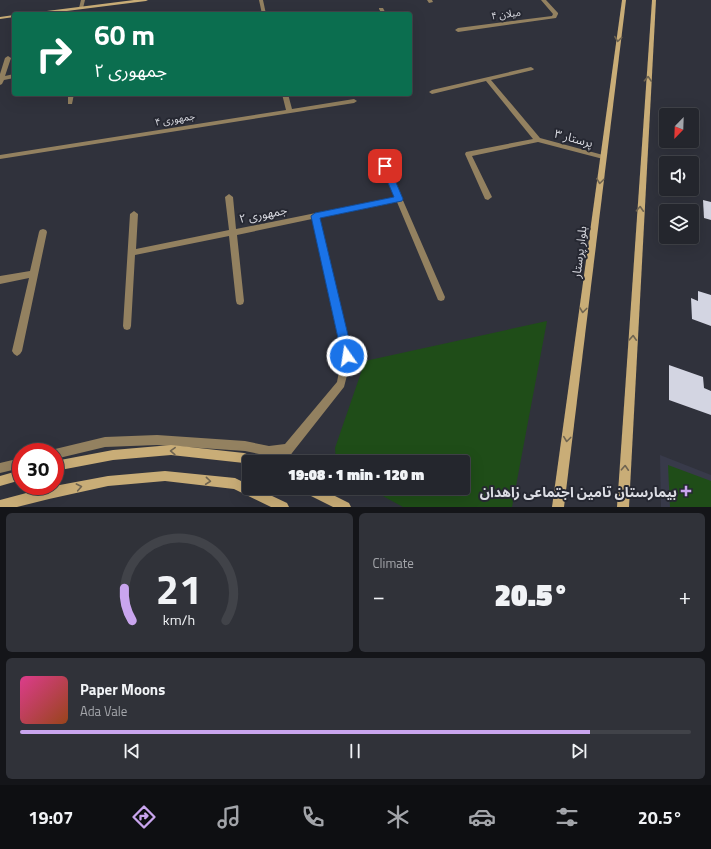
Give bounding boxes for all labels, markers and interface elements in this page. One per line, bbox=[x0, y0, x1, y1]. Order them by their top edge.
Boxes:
street label: میلان ۴ bbox=[490, 5, 522, 23]
text: 60 m bbox=[94, 13, 155, 56]
icon: right bbox=[28, 28, 80, 80]
one-way arrow bbox=[614, 36, 623, 42]
text: جمهوری ۲ bbox=[94, 57, 167, 84]
one-way arrow bbox=[644, 76, 652, 82]
street label: جمهوری ۴ bbox=[154, 108, 196, 130]
north arrow bbox=[659, 108, 699, 148]
map controls bbox=[659, 108, 699, 244]
street label: پرستار ۳ bbox=[553, 124, 595, 152]
pin bbox=[368, 149, 402, 183]
icon: arrive bbox=[374, 155, 396, 177]
button: sound bbox=[659, 156, 699, 196]
one-way arrow bbox=[596, 178, 605, 184]
street label: جمهوری ۲ bbox=[237, 200, 289, 228]
button: layers bbox=[659, 204, 699, 244]
one-way arrow bbox=[636, 205, 645, 212]
street label: بلوار پرستار bbox=[566, 225, 592, 280]
one-way arrow bbox=[579, 307, 588, 313]
position arrow bbox=[326, 335, 368, 377]
one-way arrow bbox=[629, 335, 637, 341]
one-way arrow bbox=[563, 436, 572, 442]
speed limit sign: 30 bbox=[12, 443, 64, 495]
one-way arrow bbox=[170, 447, 176, 455]
text: 19:08 · 1 min · 120 m bbox=[288, 463, 424, 486]
one-way arrow bbox=[621, 465, 630, 471]
one-way arrow bbox=[205, 476, 211, 485]
place label: بیمارستان تامین اجتماعی زاهدان bbox=[480, 481, 677, 502]
one-way arrow bbox=[75, 483, 82, 492]
marker: بیمارستان تامین اجتماعی زاهدان bbox=[680, 485, 692, 497]
text: Climate bbox=[373, 553, 414, 573]
text: 21 bbox=[156, 556, 203, 619]
text: 20.5° bbox=[495, 572, 569, 618]
text: − bbox=[373, 579, 385, 613]
text: + bbox=[679, 579, 691, 613]
text: km/h bbox=[163, 608, 195, 630]
text: Paper Moons bbox=[80, 678, 165, 701]
text: Ada Vale bbox=[80, 701, 127, 721]
icon: previous bbox=[121, 740, 143, 762]
icon: pause bbox=[344, 740, 366, 762]
icon: next bbox=[568, 740, 590, 762]
icon: directions bbox=[130, 803, 158, 831]
icon: music bbox=[215, 803, 243, 831]
icon: phone bbox=[299, 803, 327, 831]
icon: climate bbox=[384, 803, 412, 831]
icon: car bbox=[468, 803, 496, 831]
icon: filters bbox=[553, 803, 581, 831]
text: 19:07 bbox=[28, 804, 73, 831]
text: 20.5° bbox=[638, 804, 683, 831]

